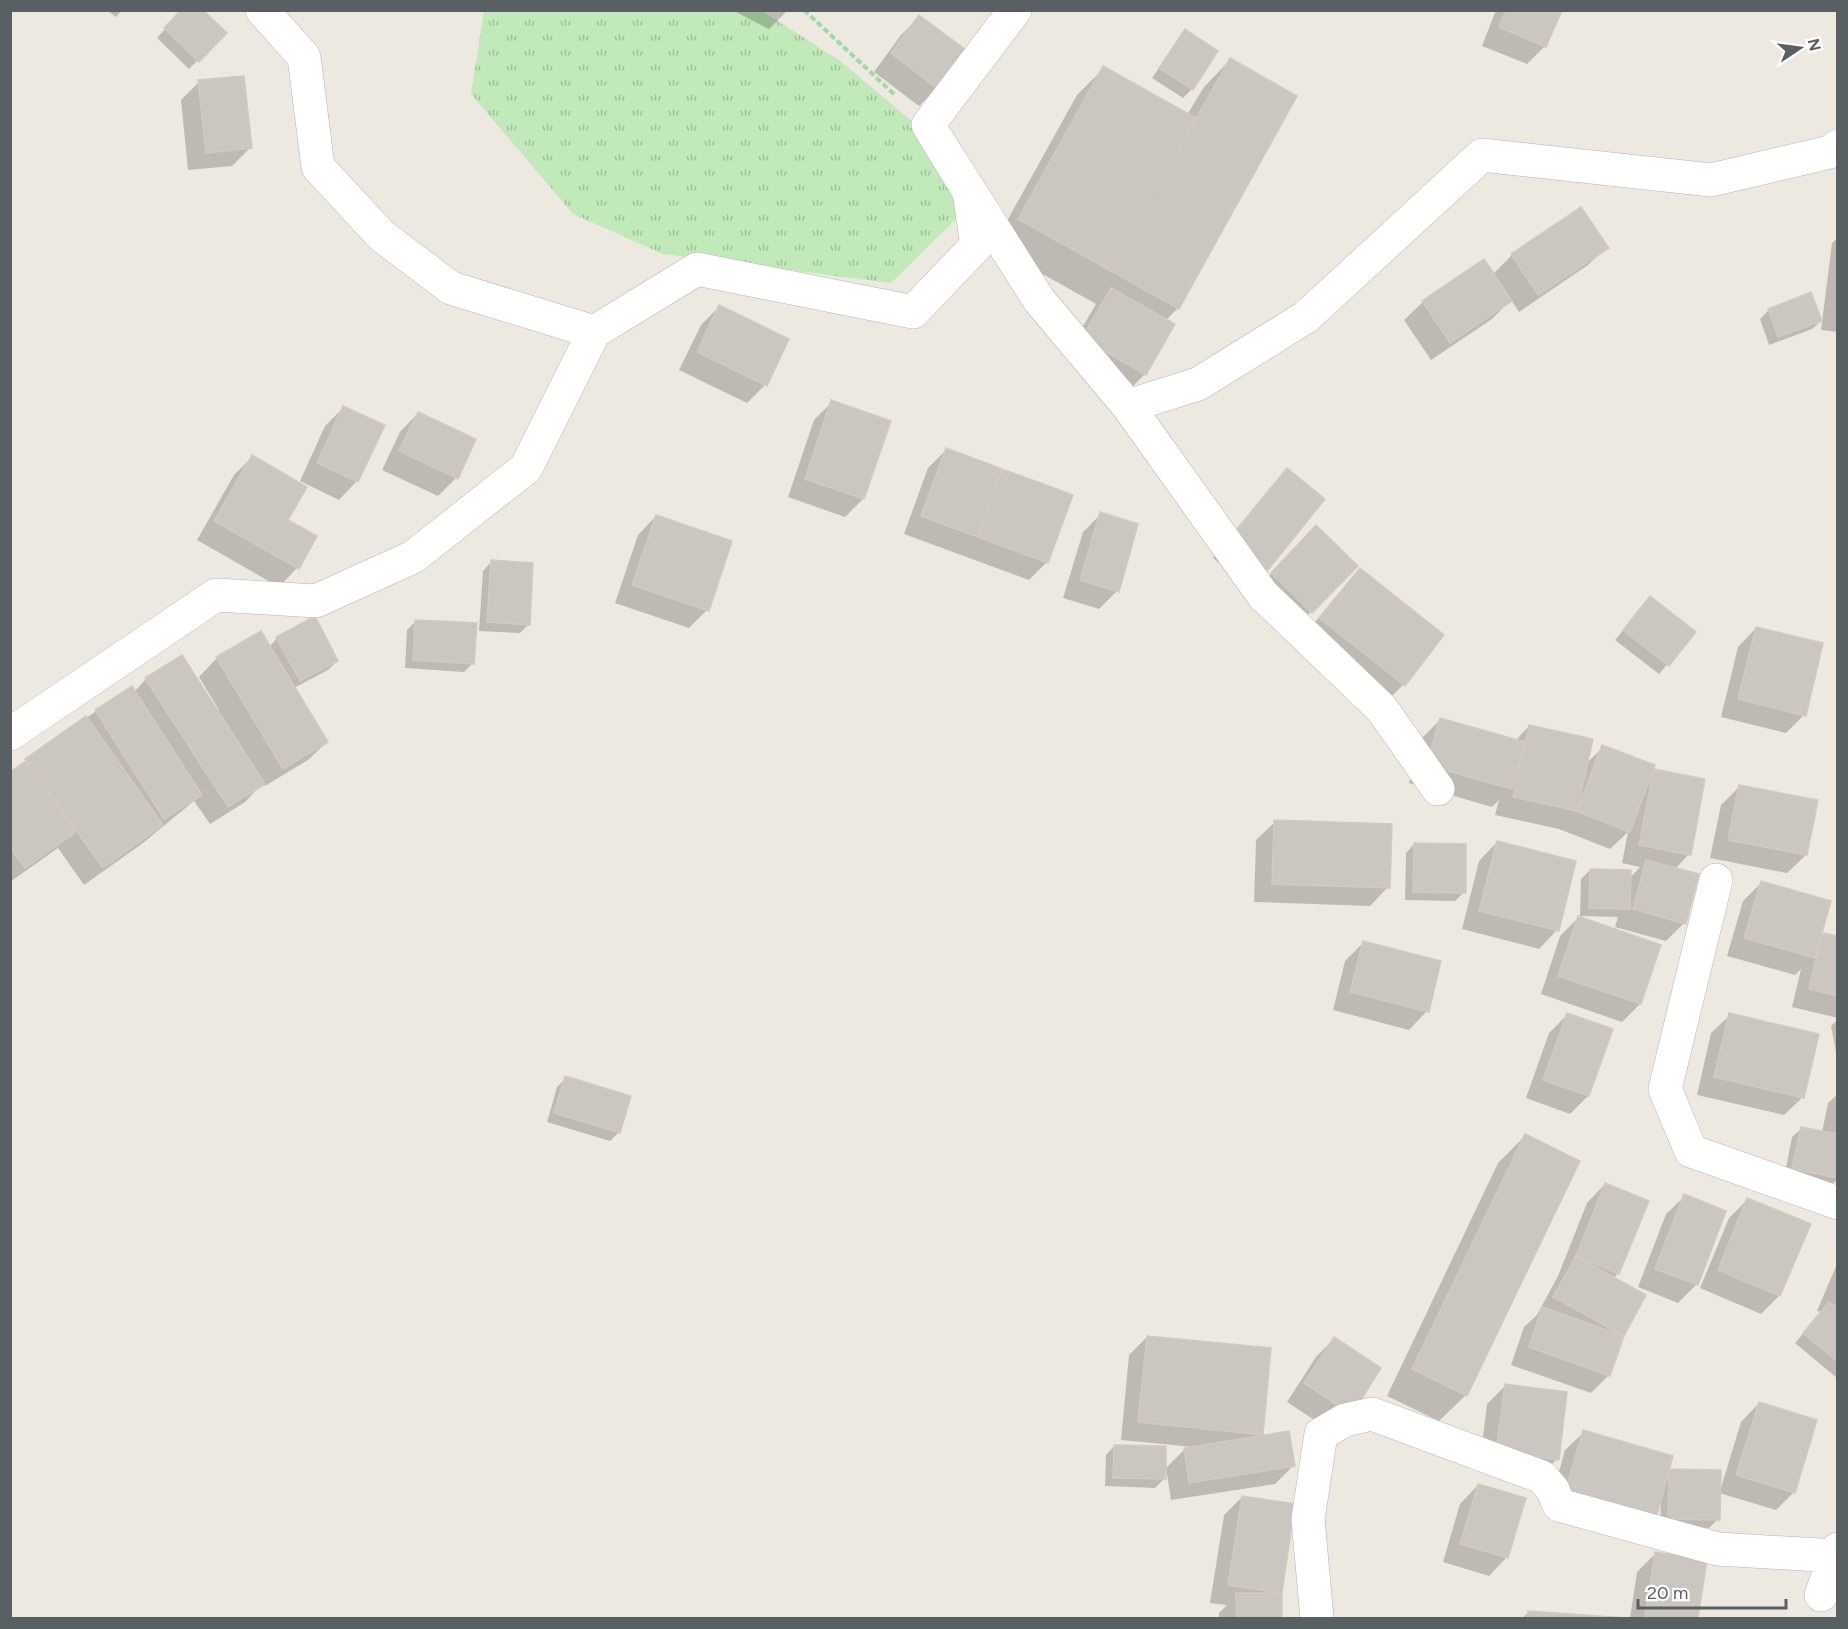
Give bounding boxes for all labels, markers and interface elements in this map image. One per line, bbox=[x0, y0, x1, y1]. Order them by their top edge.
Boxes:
north arrow bbox=[1770, 18, 1830, 78]
text: N bbox=[1803, 37, 1825, 53]
scale bar bbox=[1638, 1572, 1786, 1610]
text: 20 m bbox=[1647, 1582, 1688, 1604]

